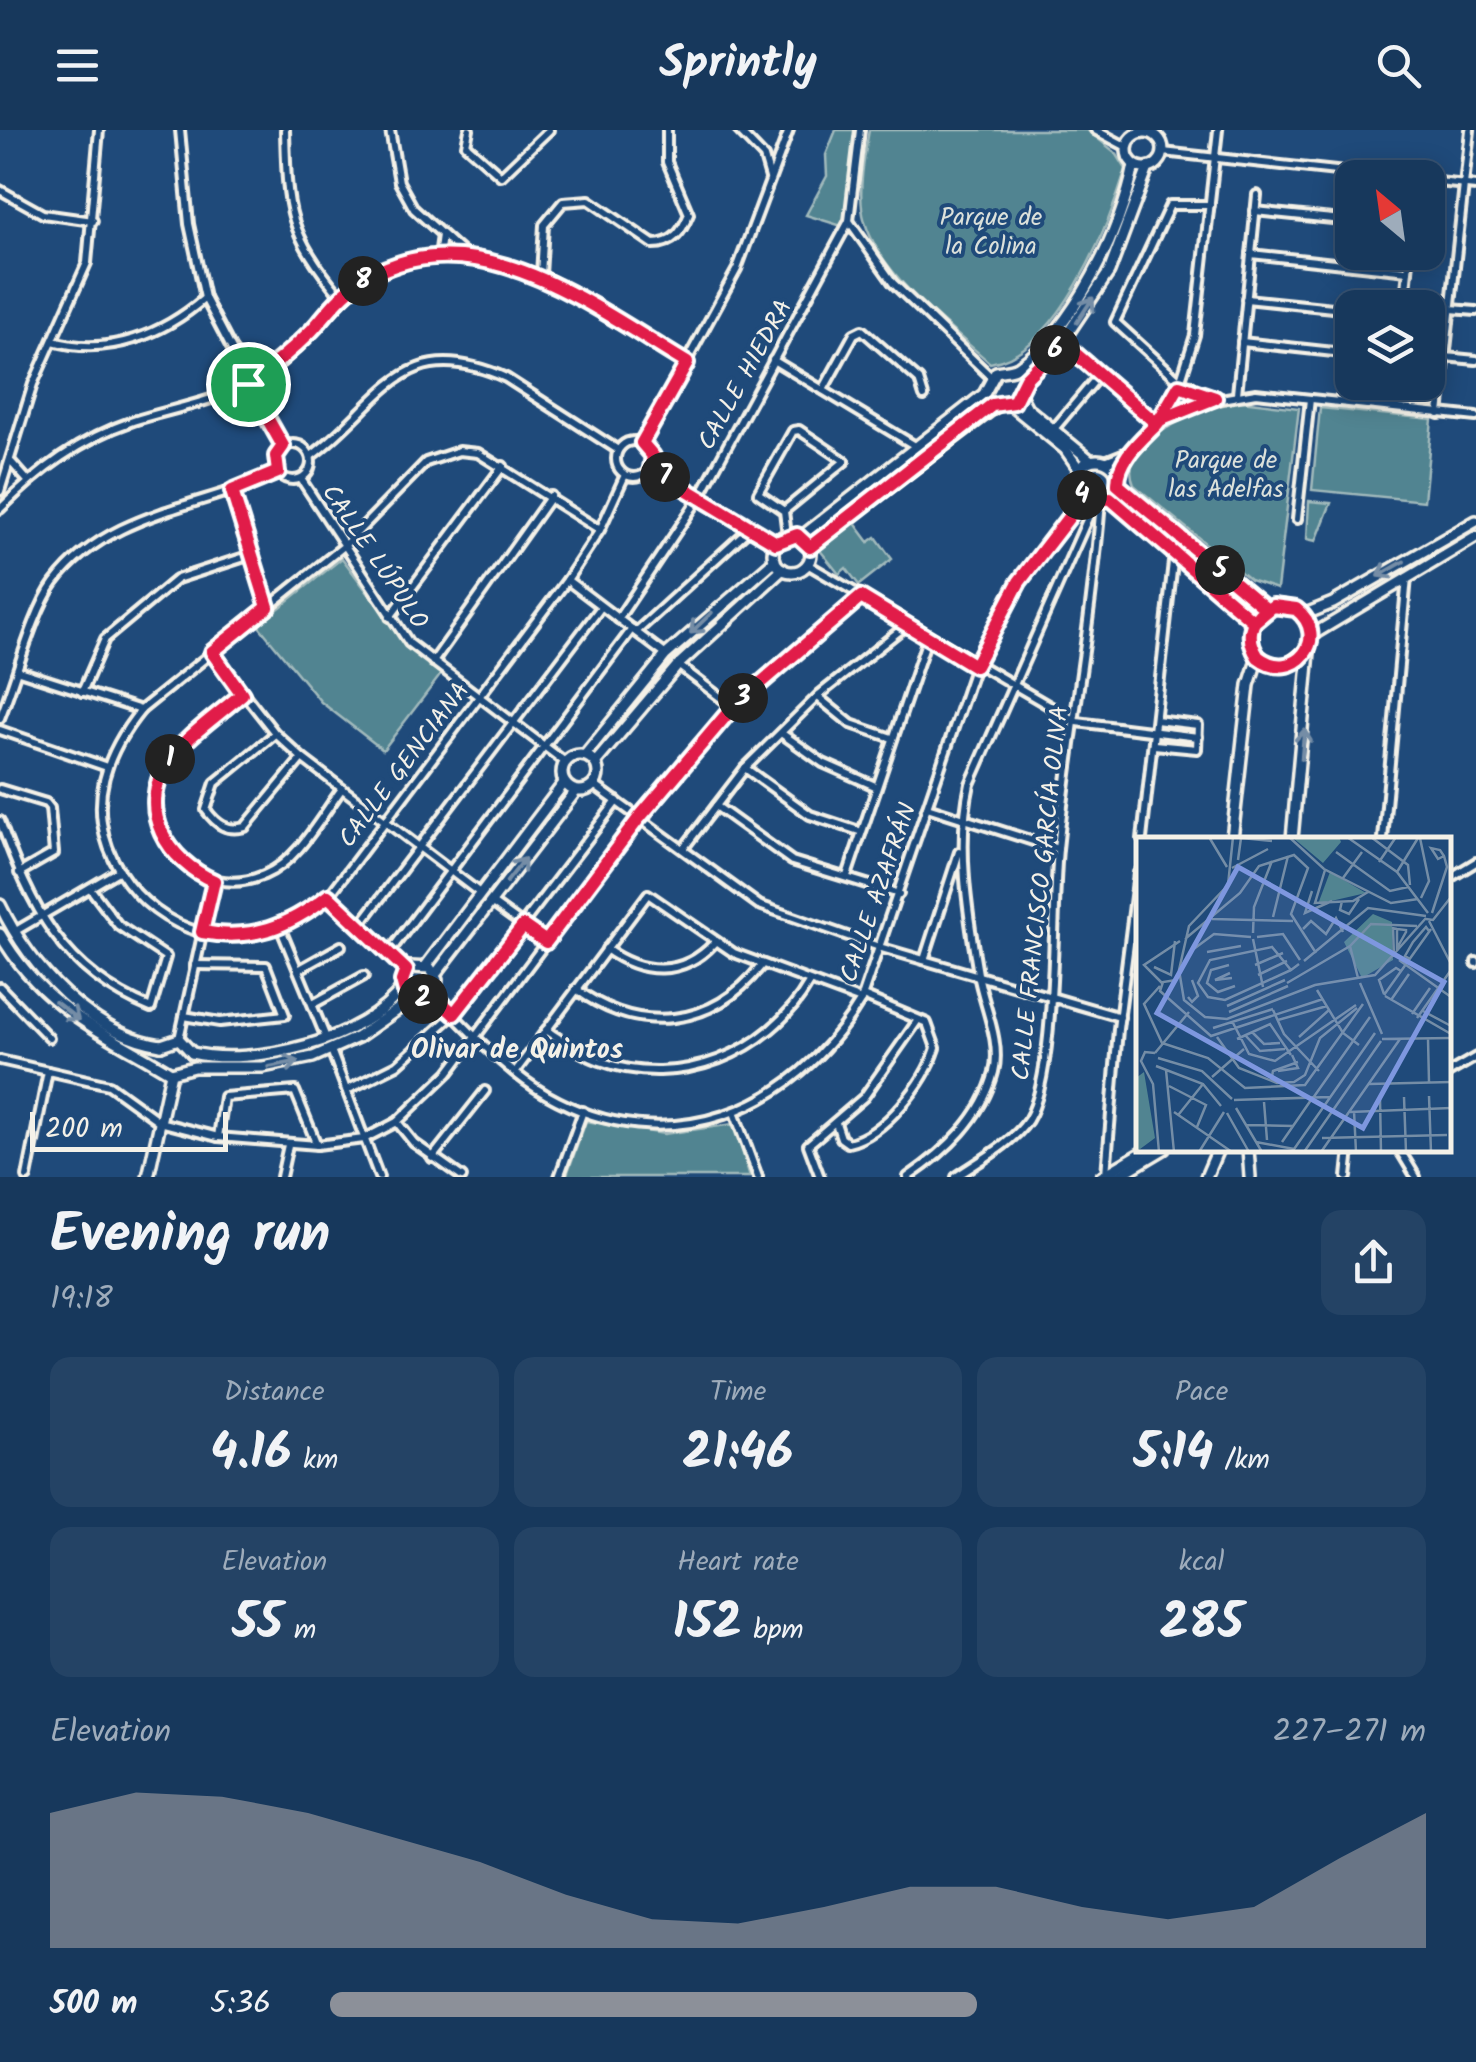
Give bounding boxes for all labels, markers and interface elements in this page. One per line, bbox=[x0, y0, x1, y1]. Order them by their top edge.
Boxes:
text: Sprintly bbox=[659, 29, 817, 101]
icon: menu bbox=[50, 38, 105, 93]
icon: search bbox=[1371, 38, 1426, 93]
north arrow bbox=[1335, 160, 1445, 270]
map controls bbox=[1335, 160, 1445, 400]
park label: Parque de la Colina bbox=[940, 198, 1042, 267]
pin: 8 bbox=[338, 256, 388, 306]
text: 8 bbox=[355, 258, 371, 303]
button: layers bbox=[1335, 290, 1445, 400]
street label: CALLE HIEDRA bbox=[688, 292, 804, 458]
one-way arrow bbox=[1074, 297, 1095, 325]
pin: 6 bbox=[1030, 325, 1080, 375]
text: 6 bbox=[1047, 327, 1063, 372]
pin bbox=[206, 342, 291, 427]
icon: arrive bbox=[221, 357, 276, 412]
park label: Parque de las Adelfas bbox=[1168, 441, 1284, 510]
pin: 7 bbox=[640, 452, 690, 502]
text: 7 bbox=[658, 454, 672, 499]
pin: 4 bbox=[1057, 470, 1107, 520]
text: 4 bbox=[1074, 472, 1090, 517]
street label: CALLE LÚPULO bbox=[311, 476, 438, 638]
pin: 5 bbox=[1195, 545, 1245, 595]
text: 5 bbox=[1213, 547, 1227, 592]
one-way arrow bbox=[1377, 560, 1407, 580]
one-way arrow bbox=[689, 611, 713, 635]
pin: 3 bbox=[718, 673, 768, 723]
street label: CALLE GENCIANA bbox=[329, 674, 480, 857]
text: 3 bbox=[735, 675, 751, 720]
street label: CALLE FRANCISCO GARCÍA OLIVA bbox=[1001, 704, 1081, 1083]
one-way arrow bbox=[1294, 728, 1313, 760]
pin: 1 bbox=[145, 734, 195, 784]
text: 1 bbox=[166, 736, 174, 781]
street label: CALLE AZAFRÁN bbox=[829, 797, 928, 988]
inset map bbox=[1136, 837, 1451, 1152]
one-way arrow bbox=[505, 857, 527, 883]
pin: 2 bbox=[398, 974, 448, 1024]
text: 2 bbox=[415, 976, 431, 1021]
one-way arrow bbox=[53, 1000, 79, 1022]
district label: Olivar de Quintos bbox=[411, 1028, 623, 1073]
one-way arrow bbox=[267, 1053, 299, 1072]
scale bar bbox=[30, 1107, 228, 1151]
text: 200 m bbox=[45, 1107, 123, 1152]
text: Evening run bbox=[50, 1193, 330, 1280]
button: share bbox=[1321, 1210, 1426, 1315]
text: 19:18 bbox=[50, 1274, 113, 1325]
text: Distance bbox=[224, 1370, 325, 1415]
text: Time bbox=[710, 1370, 766, 1415]
text: Pace bbox=[1175, 1370, 1228, 1415]
text: 4.16 bbox=[210, 1415, 292, 1495]
text: 21:46 bbox=[683, 1415, 793, 1495]
text: 5:14 bbox=[1133, 1415, 1213, 1495]
text: km bbox=[292, 1438, 338, 1483]
text: /km bbox=[1213, 1438, 1270, 1483]
text: Elevation bbox=[221, 1540, 327, 1585]
text: Heart rate bbox=[677, 1540, 799, 1585]
text: kcal bbox=[1179, 1540, 1224, 1585]
text: 55 bbox=[232, 1585, 283, 1665]
text: 152 bbox=[672, 1585, 742, 1665]
text: 285 bbox=[1160, 1585, 1244, 1665]
text: m bbox=[283, 1608, 316, 1653]
text: bpm bbox=[742, 1608, 804, 1653]
text: Elevation bbox=[50, 1707, 171, 1758]
text: 227–271 m bbox=[1273, 1707, 1426, 1758]
text: 500 m bbox=[50, 1979, 138, 2030]
text: 5:36 bbox=[210, 1979, 271, 2030]

